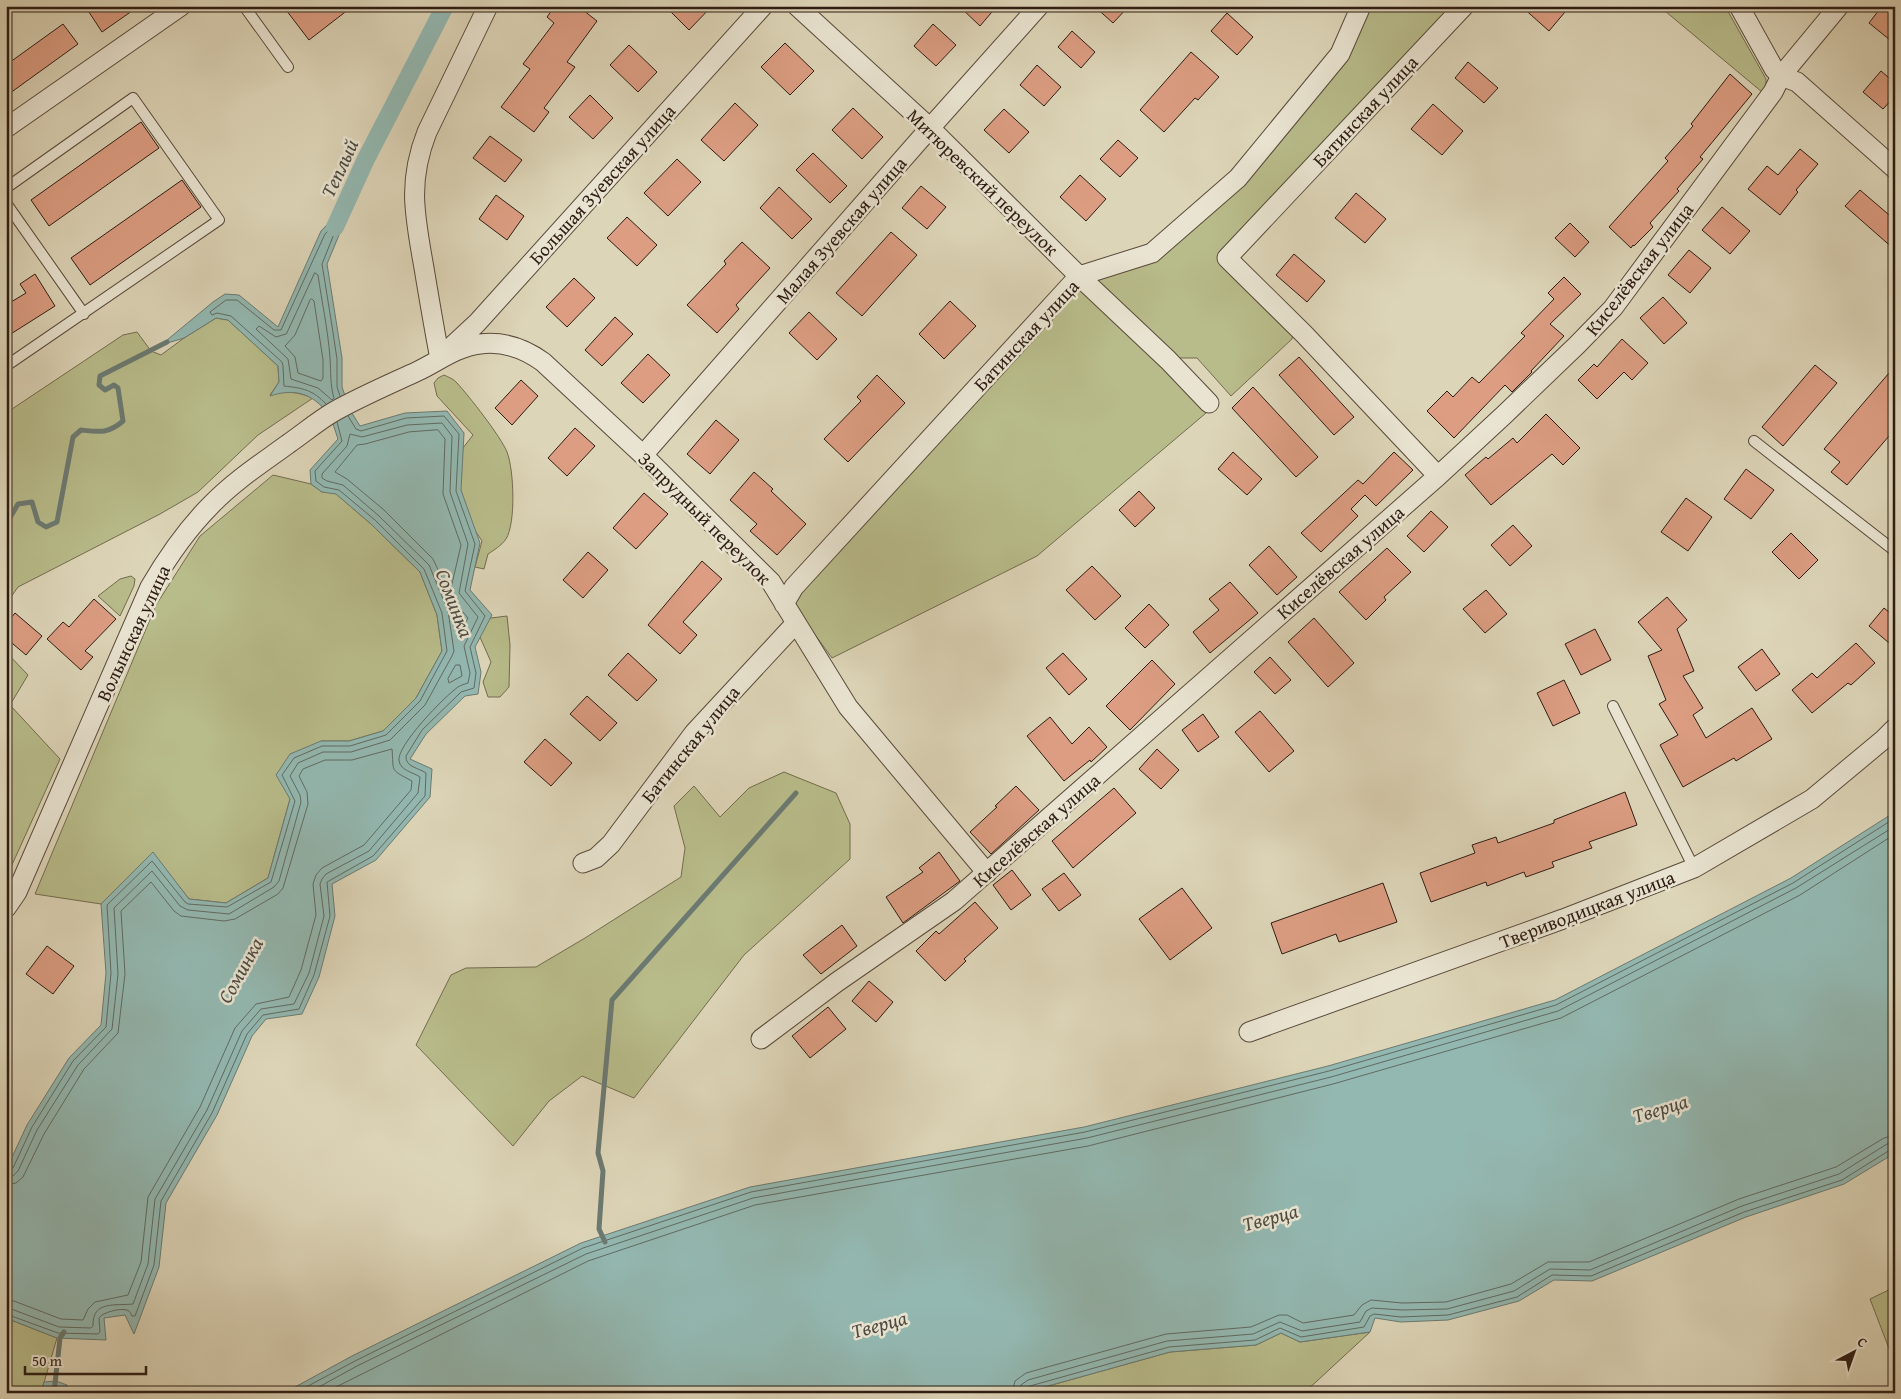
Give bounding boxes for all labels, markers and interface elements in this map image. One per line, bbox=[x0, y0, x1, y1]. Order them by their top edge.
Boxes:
street label: Батинская улица bbox=[1306, 49, 1424, 173]
street label: Большая Зуевская улица bbox=[522, 98, 682, 270]
street label: Митюревский переулок bbox=[901, 102, 1065, 262]
water label: Теплый bbox=[313, 134, 365, 202]
street label: Малая Зуевская улица bbox=[769, 150, 913, 310]
street label: Киселёвская улица bbox=[1578, 197, 1700, 341]
street label: Батинская улица bbox=[967, 273, 1085, 397]
street label: Запрудный переулок bbox=[632, 445, 778, 591]
street label: Киселёвская улица bbox=[1270, 498, 1410, 626]
street label: Волынская улица bbox=[89, 560, 177, 706]
water label: Соминка bbox=[429, 565, 482, 642]
street label: Батинская улица bbox=[634, 679, 746, 809]
street label: Киселёвская улица bbox=[966, 766, 1106, 894]
street label: Твериводицкая улица bbox=[1495, 863, 1679, 955]
water label: Соминка bbox=[210, 931, 270, 1008]
water label: Тверца bbox=[1629, 1086, 1692, 1130]
water label: Тверца bbox=[1239, 1196, 1302, 1238]
water label: Тверца bbox=[848, 1303, 911, 1345]
north arrow bbox=[1828, 1326, 1878, 1376]
text: С bbox=[1853, 1332, 1872, 1352]
scale bar bbox=[25, 1344, 146, 1376]
text: 50 m bbox=[32, 1350, 63, 1371]

